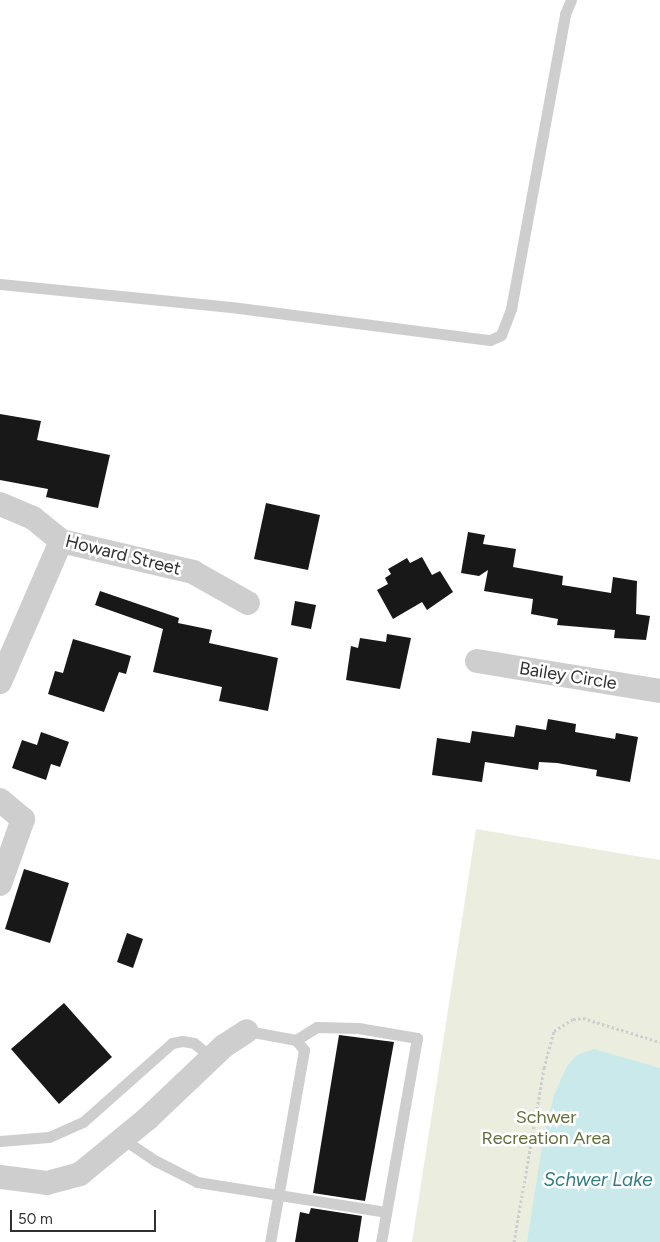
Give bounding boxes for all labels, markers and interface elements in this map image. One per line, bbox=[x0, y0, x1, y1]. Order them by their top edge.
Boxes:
street label: Howard Street bbox=[63, 530, 183, 580]
street label: Bailey Circle bbox=[518, 658, 618, 694]
park label: Schwer Recreation Area bbox=[481, 1107, 611, 1150]
water label: Schwer Lake bbox=[543, 1169, 653, 1191]
scale bar bbox=[12, 1200, 159, 1232]
text: 50 m bbox=[18, 1210, 53, 1228]

